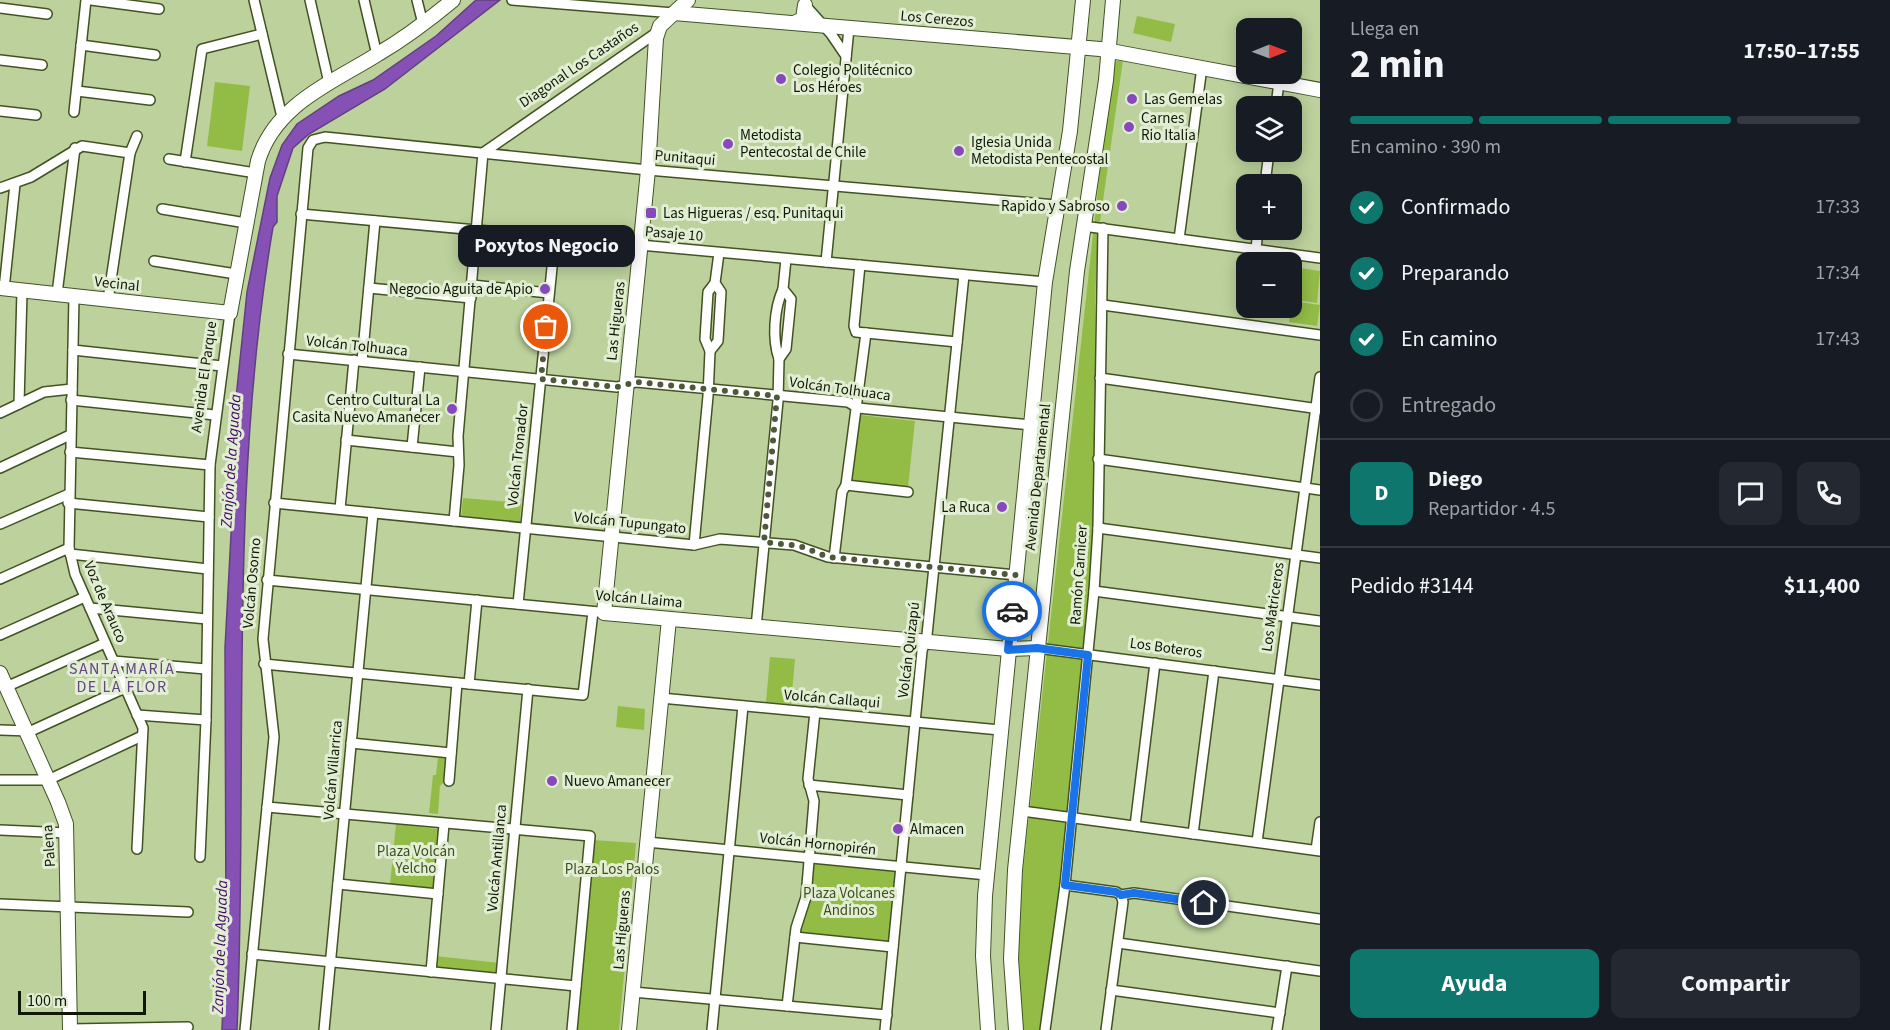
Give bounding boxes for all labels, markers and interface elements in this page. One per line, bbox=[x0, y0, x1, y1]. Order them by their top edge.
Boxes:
street label: Los Cerezos bbox=[899, 5, 975, 33]
text: Llega en bbox=[1350, 15, 1419, 43]
street label: Diagonal Los Castaños bbox=[515, 17, 643, 113]
north arrow bbox=[1236, 18, 1302, 84]
map controls bbox=[1236, 18, 1302, 318]
text: 17:50–17:55 bbox=[1743, 35, 1860, 67]
text: 2 min bbox=[1350, 37, 1445, 93]
place label: Colegio Politécnico Los Héroes bbox=[793, 60, 913, 98]
marker: Colegio Politécnico Los Héroes bbox=[774, 72, 788, 86]
place label: Las Gemelas bbox=[1144, 89, 1222, 110]
marker: Las Gemelas bbox=[1125, 92, 1139, 106]
button: layers bbox=[1236, 96, 1302, 162]
place label: Carnes Rio Italia bbox=[1141, 108, 1196, 146]
marker: Carnes Rio Italia bbox=[1122, 120, 1136, 134]
place label: Metodista Pentecostal de Chile bbox=[740, 125, 866, 163]
place label: Iglesia Unida Metodista Pentecostal bbox=[971, 132, 1109, 170]
text: En camino · 390 m bbox=[1350, 133, 1501, 161]
marker: Metodista Pentecostal de Chile bbox=[721, 137, 735, 151]
marker: Iglesia Unida Metodista Pentecostal bbox=[952, 144, 966, 158]
street label: Punitaqui bbox=[654, 145, 716, 171]
button: + bbox=[1236, 174, 1302, 240]
icon: check bbox=[1350, 191, 1383, 224]
text: Confirmado bbox=[1401, 191, 1510, 223]
text: 17:33 bbox=[1815, 193, 1860, 221]
place label: Rapido y Sabroso bbox=[1001, 196, 1110, 217]
marker: Rapido y Sabroso bbox=[1115, 199, 1129, 213]
place label: Las Higueras / esq. Punitaqui bbox=[663, 203, 844, 224]
marker: Las Higueras / esq. Punitaqui bbox=[644, 206, 658, 220]
street label: Pasaje 10 bbox=[644, 221, 704, 247]
callout: Poxytos Negocio bbox=[458, 225, 634, 267]
text: Poxytos Negocio bbox=[474, 232, 619, 260]
button: − bbox=[1236, 252, 1302, 318]
icon: check bbox=[1350, 257, 1383, 290]
text: Preparando bbox=[1401, 257, 1509, 289]
text: 17:34 bbox=[1815, 259, 1860, 287]
street label: Vecinal bbox=[93, 271, 141, 297]
place label: Negocio Aguita de Apio bbox=[389, 279, 533, 300]
street label: Las Higueras bbox=[601, 280, 631, 362]
marker: Negocio Aguita de Apio bbox=[538, 282, 552, 296]
pin bbox=[520, 301, 571, 352]
icon: bag bbox=[529, 310, 562, 343]
street label: Avenida El Parque bbox=[186, 320, 222, 434]
icon: check bbox=[1350, 323, 1383, 356]
text: En camino bbox=[1401, 323, 1498, 355]
text: 17:43 bbox=[1815, 325, 1860, 353]
street label: Volcán Tolhuaca bbox=[305, 330, 409, 362]
street label: Volcán Tolhuaca bbox=[788, 372, 892, 406]
text: Entregado bbox=[1401, 389, 1496, 421]
place label: Centro Cultural La Casita Nuevo Amanecer bbox=[292, 390, 441, 428]
water label: Zanjón de la Aguada bbox=[215, 393, 247, 530]
marker: Centro Cultural La Casita Nuevo Amanecer bbox=[445, 402, 459, 416]
street label: Volcán Tronador bbox=[502, 402, 534, 507]
street label: Avenida Departamental bbox=[1020, 402, 1056, 551]
button: chat bbox=[1719, 462, 1782, 525]
button: phone bbox=[1797, 462, 1860, 525]
text: Diego bbox=[1428, 463, 1483, 495]
text: D bbox=[1375, 477, 1388, 509]
text: Repartidor · 4.5 bbox=[1428, 495, 1555, 523]
place label: La Ruca bbox=[941, 497, 990, 518]
marker: La Ruca bbox=[995, 500, 1009, 514]
street label: Volcán Tupungato bbox=[573, 507, 687, 539]
street label: Ramón Carnicer bbox=[1065, 524, 1093, 626]
street label: Volcán Osorno bbox=[238, 537, 266, 629]
street label: Voz de Arauco bbox=[78, 558, 132, 646]
street label: Los Matriceros bbox=[1256, 561, 1290, 653]
text: Pedido #3144 bbox=[1350, 570, 1474, 602]
text: $11,400 bbox=[1784, 570, 1860, 602]
courier bbox=[982, 581, 1042, 641]
street label: Volcán Llaima bbox=[595, 585, 683, 613]
icon: car bbox=[996, 595, 1029, 628]
street label: Volcán Quizapú bbox=[893, 601, 925, 699]
street label: Los Boteros bbox=[1128, 633, 1204, 663]
district label: SANTA MARÍA DE LA FLOR bbox=[69, 658, 175, 698]
street label: Volcán Callaqui bbox=[783, 684, 881, 714]
street label: Volcán Villarrica bbox=[318, 719, 348, 821]
place label: Nuevo Amanecer bbox=[564, 771, 671, 792]
marker: Nuevo Amanecer bbox=[545, 774, 559, 788]
street label: Volcán Antillanca bbox=[482, 803, 512, 913]
place label: Almacen bbox=[910, 819, 964, 840]
marker: Almacen bbox=[891, 822, 905, 836]
street label: Palena bbox=[37, 824, 61, 868]
street label: Volcán Hornopirén bbox=[759, 827, 877, 861]
park label: Plaza Volcán Yelcho bbox=[377, 841, 455, 879]
park label: Plaza Los Palos bbox=[565, 859, 659, 880]
pin bbox=[1178, 877, 1229, 928]
water label: Zanjón de la Aguada bbox=[207, 879, 233, 1015]
park label: Plaza Volcanes Andinos bbox=[803, 883, 895, 921]
icon: home bbox=[1187, 886, 1220, 919]
street label: Las Higueras bbox=[608, 890, 636, 970]
button: Ayuda bbox=[1350, 949, 1599, 1018]
button: Compartir bbox=[1611, 949, 1860, 1018]
scale bar bbox=[18, 988, 146, 1016]
text: 100 m bbox=[27, 990, 67, 1012]

